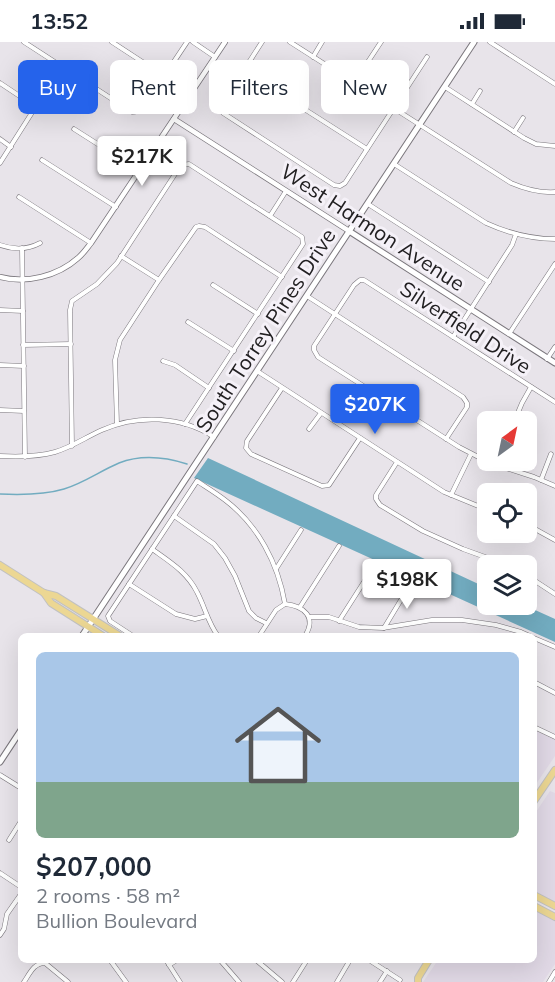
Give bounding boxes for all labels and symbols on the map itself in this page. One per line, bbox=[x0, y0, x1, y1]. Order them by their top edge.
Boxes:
pin: $217K bbox=[100, 136, 184, 187]
street label: West Harmon Avenue bbox=[276, 158, 470, 296]
street label: South Torrey Pines Drive bbox=[189, 223, 341, 437]
street label: Silverfield Drive bbox=[396, 275, 536, 379]
pin: $207K bbox=[333, 384, 417, 435]
north arrow bbox=[477, 411, 537, 471]
pin: $198K bbox=[365, 559, 449, 610]

